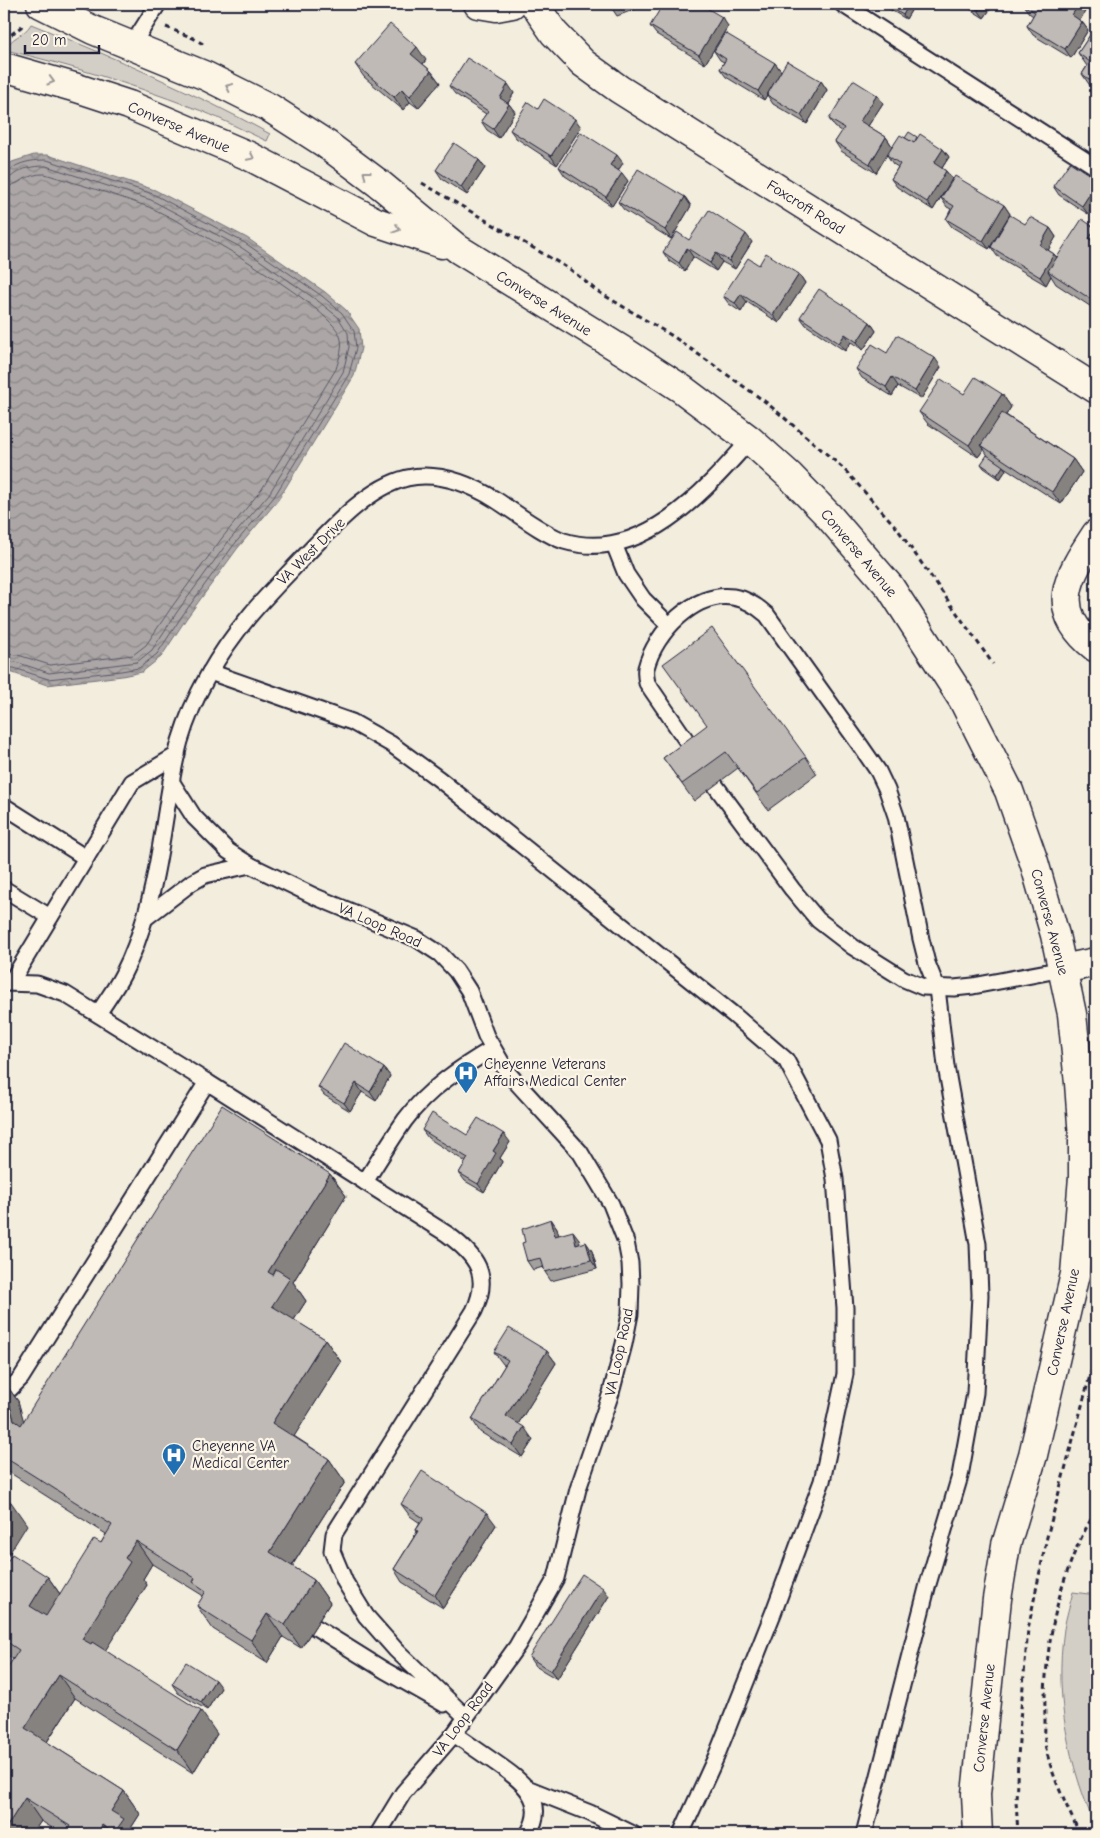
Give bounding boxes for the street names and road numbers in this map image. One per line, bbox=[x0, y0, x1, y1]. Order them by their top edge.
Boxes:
street label: Converse Avenue bbox=[125, 97, 233, 157]
street label: Foxcroft Road bbox=[764, 176, 848, 238]
street label: Converse Avenue bbox=[493, 266, 596, 340]
street label: Converse Avenue bbox=[817, 505, 901, 601]
street label: VA West Drive bbox=[273, 513, 349, 589]
street label: Converse Avenue bbox=[1027, 867, 1073, 978]
street label: VA Loop Road bbox=[336, 899, 424, 951]
street label: Converse Avenue bbox=[1043, 1266, 1083, 1377]
street label: VA Loop Road bbox=[601, 1306, 637, 1398]
street label: Converse Avenue bbox=[969, 1662, 999, 1773]
street label: VA Loop Road bbox=[429, 1678, 497, 1760]

